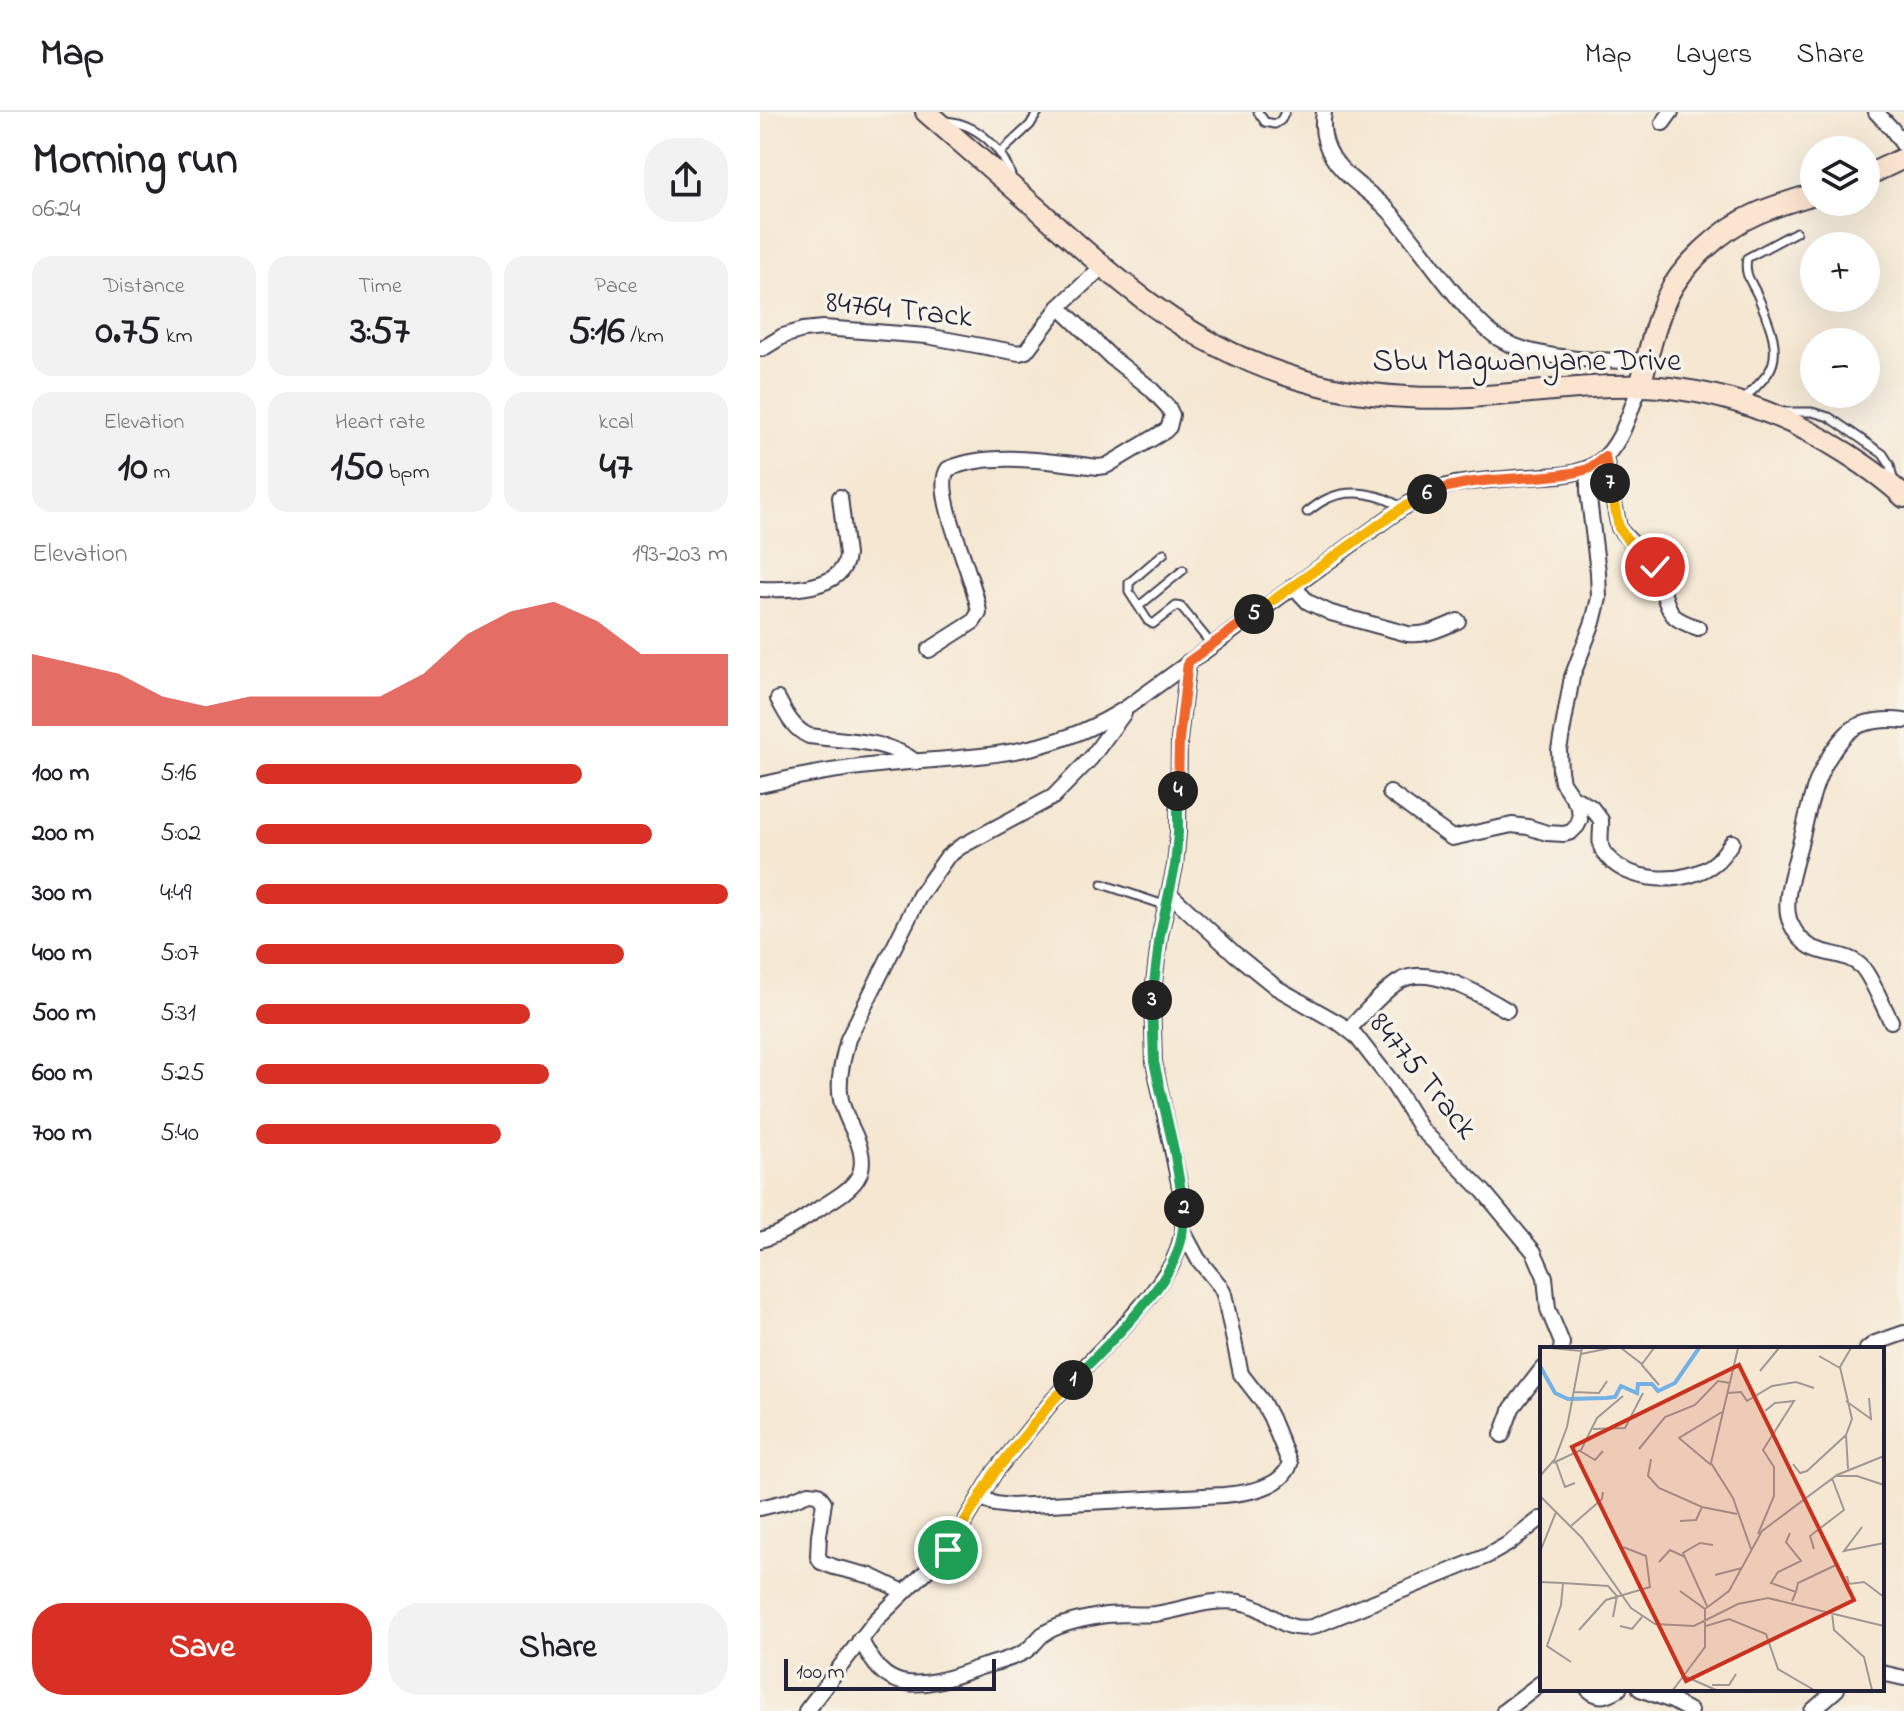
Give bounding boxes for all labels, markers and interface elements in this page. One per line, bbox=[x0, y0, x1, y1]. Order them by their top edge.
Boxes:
text: Map bbox=[40, 27, 104, 83]
text: Map bbox=[1584, 35, 1632, 76]
text: Layers bbox=[1676, 35, 1752, 76]
text: Share bbox=[1796, 35, 1864, 76]
text: Morning run bbox=[32, 129, 238, 193]
map controls bbox=[1800, 136, 1880, 408]
button: layers bbox=[1800, 136, 1880, 216]
button: share bbox=[644, 138, 728, 222]
text: 06:24 bbox=[32, 191, 81, 229]
button: + bbox=[1800, 232, 1880, 312]
text: Distance bbox=[103, 271, 185, 303]
text: Time bbox=[358, 271, 402, 303]
text: Pace bbox=[595, 271, 637, 303]
street label: 84764 Track bbox=[823, 280, 976, 342]
text: 0.75 bbox=[95, 303, 160, 362]
text: 3:57 bbox=[350, 303, 410, 362]
text: 5:16 bbox=[568, 303, 625, 362]
text: km bbox=[160, 321, 193, 353]
text: /km bbox=[625, 321, 664, 353]
button: − bbox=[1800, 328, 1880, 408]
street label: Sbu Magwanyane Drive bbox=[1373, 339, 1682, 386]
text: Elevation bbox=[104, 407, 184, 439]
text: Heart rate bbox=[335, 407, 425, 439]
text: kcal bbox=[599, 407, 633, 439]
text: 10 bbox=[118, 439, 148, 498]
text: 150 bbox=[330, 439, 383, 498]
text: 47 bbox=[600, 439, 632, 498]
text: m bbox=[148, 457, 170, 489]
text: bpm bbox=[383, 457, 430, 489]
pin: 7 bbox=[1590, 463, 1630, 503]
text: 7 bbox=[1605, 467, 1615, 499]
pin: 6 bbox=[1407, 474, 1447, 514]
text: 6 bbox=[1422, 478, 1432, 510]
pin bbox=[1621, 533, 1689, 601]
text: Elevation bbox=[32, 536, 128, 574]
text: 193–203 m bbox=[632, 536, 728, 574]
icon: check bbox=[1633, 545, 1677, 589]
pin: 5 bbox=[1234, 594, 1274, 634]
text: 5 bbox=[1248, 598, 1260, 630]
text: 100 m bbox=[32, 755, 89, 793]
text: 5:16 bbox=[160, 755, 197, 793]
pin: 4 bbox=[1158, 771, 1198, 811]
text: 4 bbox=[1173, 775, 1183, 807]
text: 200 m bbox=[32, 815, 94, 853]
text: 5:02 bbox=[160, 815, 201, 853]
text: 300 m bbox=[32, 875, 92, 913]
text: 4:49 bbox=[160, 875, 191, 913]
text: 400 m bbox=[32, 935, 92, 973]
text: 5:07 bbox=[160, 935, 199, 973]
pin: 3 bbox=[1132, 980, 1172, 1020]
text: 3 bbox=[1147, 984, 1157, 1016]
text: 500 m bbox=[32, 995, 96, 1033]
text: 5:31 bbox=[160, 995, 196, 1033]
street label: 84775 Track bbox=[1356, 1003, 1489, 1151]
text: 600 m bbox=[32, 1055, 93, 1093]
text: 5:25 bbox=[160, 1055, 205, 1093]
text: 700 m bbox=[32, 1115, 92, 1153]
text: 5:40 bbox=[160, 1115, 199, 1153]
pin: 2 bbox=[1164, 1188, 1204, 1228]
text: 2 bbox=[1179, 1192, 1189, 1224]
inset map bbox=[1540, 1347, 1884, 1691]
pin: 1 bbox=[1053, 1360, 1093, 1400]
text: 1 bbox=[1070, 1364, 1077, 1396]
pin bbox=[914, 1516, 982, 1584]
icon: arrive bbox=[926, 1528, 970, 1572]
button: Save bbox=[32, 1603, 372, 1695]
button: Share bbox=[388, 1603, 728, 1695]
scale bar bbox=[784, 1655, 996, 1691]
text: 100 m bbox=[796, 1657, 845, 1689]

